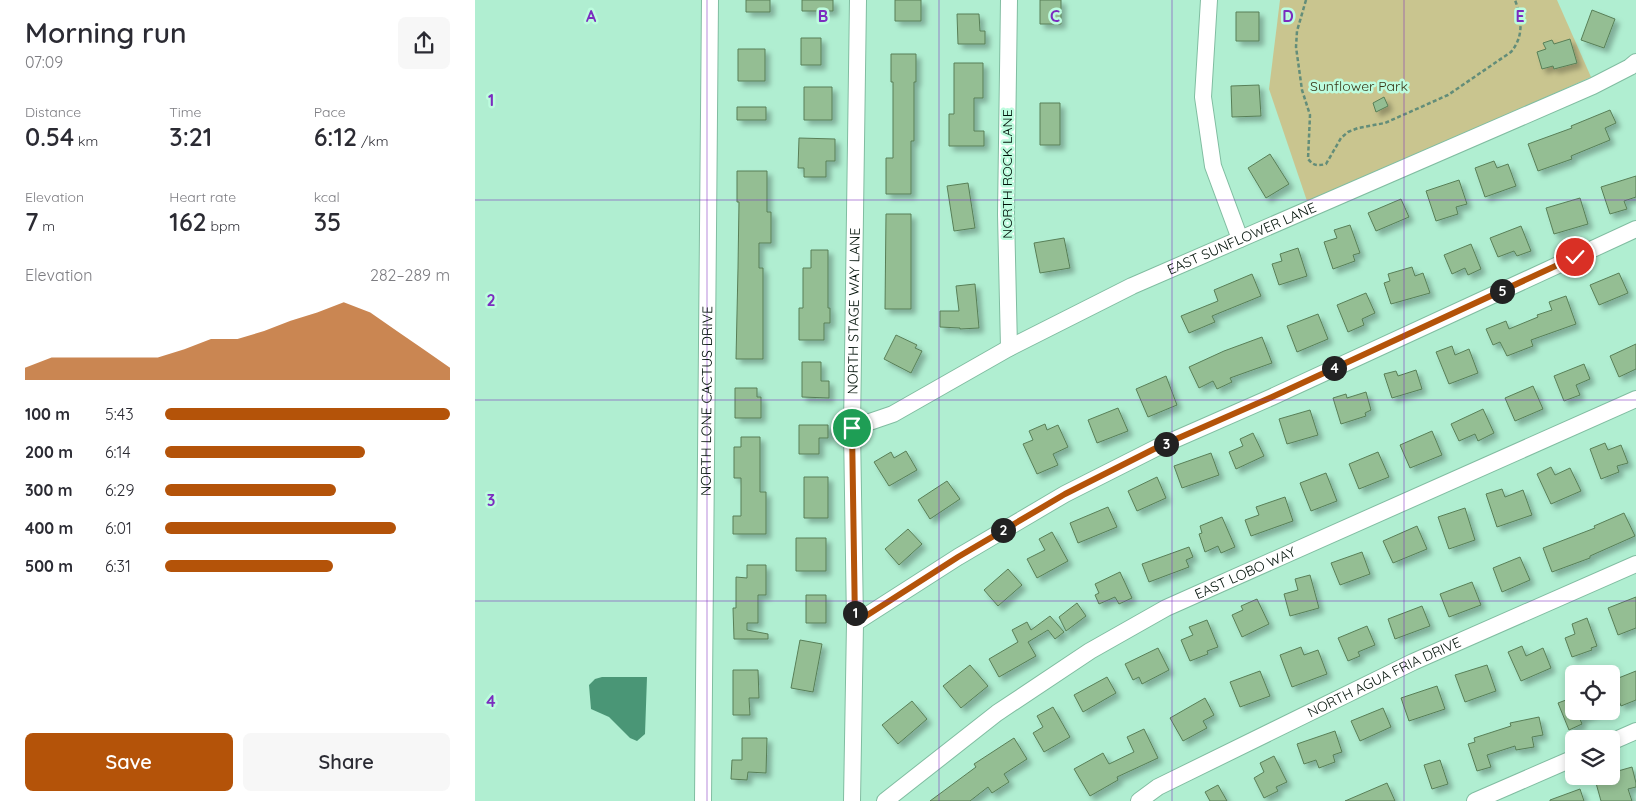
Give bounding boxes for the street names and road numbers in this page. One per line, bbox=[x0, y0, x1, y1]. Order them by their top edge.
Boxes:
street label: NORTH ROCK LANE bbox=[998, 109, 1016, 239]
street label: EAST SUNFLOWER LANE bbox=[1164, 198, 1319, 279]
street label: NORTH STAGE WAY LANE bbox=[843, 228, 864, 395]
street label: NORTH LONE CACTUS DRIVE bbox=[697, 306, 716, 496]
street label: EAST LOBO WAY bbox=[1192, 543, 1298, 603]
street label: NORTH AGUA FRIA DRIVE bbox=[1304, 633, 1464, 721]

